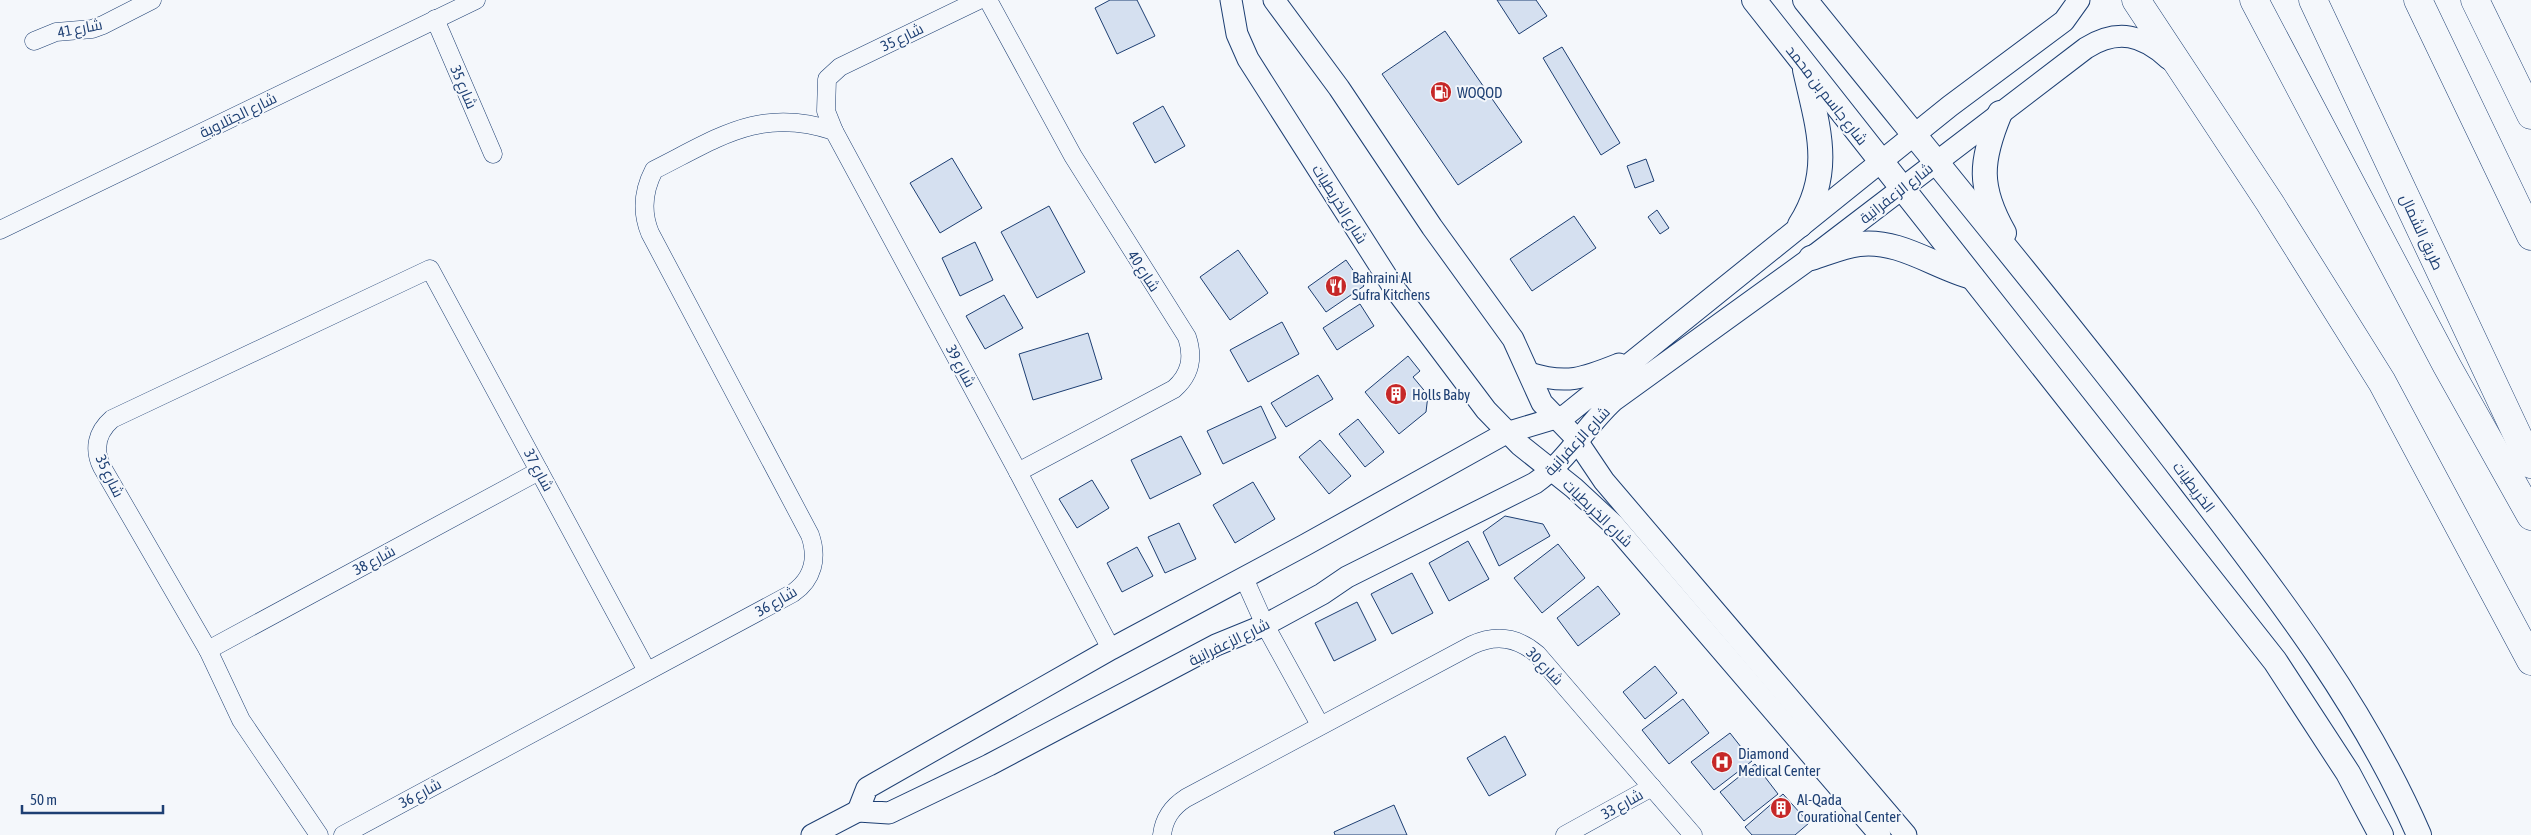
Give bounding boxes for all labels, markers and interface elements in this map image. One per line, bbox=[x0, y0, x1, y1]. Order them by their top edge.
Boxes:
street label: شارع 41 bbox=[56, 15, 104, 44]
street label: شارع 35 bbox=[878, 19, 927, 57]
street label: شارع جاسم بن محمد bbox=[1781, 42, 1871, 150]
street label: شارع 35 bbox=[445, 63, 481, 112]
fuel station icon: WOQOD bbox=[1429, 80, 1453, 104]
place label: WOQOD bbox=[1457, 84, 1502, 101]
street label: شارع الجتلاوية bbox=[197, 89, 281, 144]
street label: شارع الزعفرانية bbox=[1856, 159, 1938, 229]
street label: شارع الخريطيات bbox=[1306, 161, 1371, 248]
street label: طريق الشمال bbox=[2395, 191, 2447, 274]
street label: شارع 40 bbox=[1122, 247, 1163, 296]
place label: Bahraini Al Sufra Kitchens bbox=[1352, 269, 1430, 303]
restaurant icon: Bahraini Al Sufra Kitchens bbox=[1324, 274, 1348, 298]
street label: شارع 39 bbox=[940, 342, 979, 391]
building icon: Holls Baby bbox=[1384, 382, 1408, 406]
place label: Holls Baby bbox=[1412, 386, 1470, 403]
street label: شارع الزعفرانية bbox=[1541, 403, 1615, 481]
street label: شارع 37 bbox=[518, 446, 557, 495]
street label: شارع 35 bbox=[90, 452, 128, 501]
street label: الخريطيات bbox=[2169, 458, 2218, 516]
street label: شارع الخريطيات bbox=[1558, 476, 1636, 553]
street label: شارع 38 bbox=[350, 542, 399, 581]
street label: شارع 36 bbox=[752, 582, 801, 622]
street label: شارع الزعفرانية bbox=[1186, 615, 1274, 672]
street label: شارع 30 bbox=[1521, 644, 1567, 690]
place label: Diamond Medical Center bbox=[1738, 745, 1821, 779]
hospital icon: Diamond Medical Center bbox=[1710, 750, 1734, 774]
street label: شارع 36 bbox=[396, 775, 445, 814]
scale bar bbox=[22, 782, 164, 814]
street label: شارع 33 bbox=[1598, 786, 1647, 825]
text: 50 m bbox=[30, 791, 57, 808]
place label: Al-Qada Courational Center bbox=[1797, 791, 1901, 825]
building icon: Al-Qada Courational Center bbox=[1769, 796, 1793, 820]

